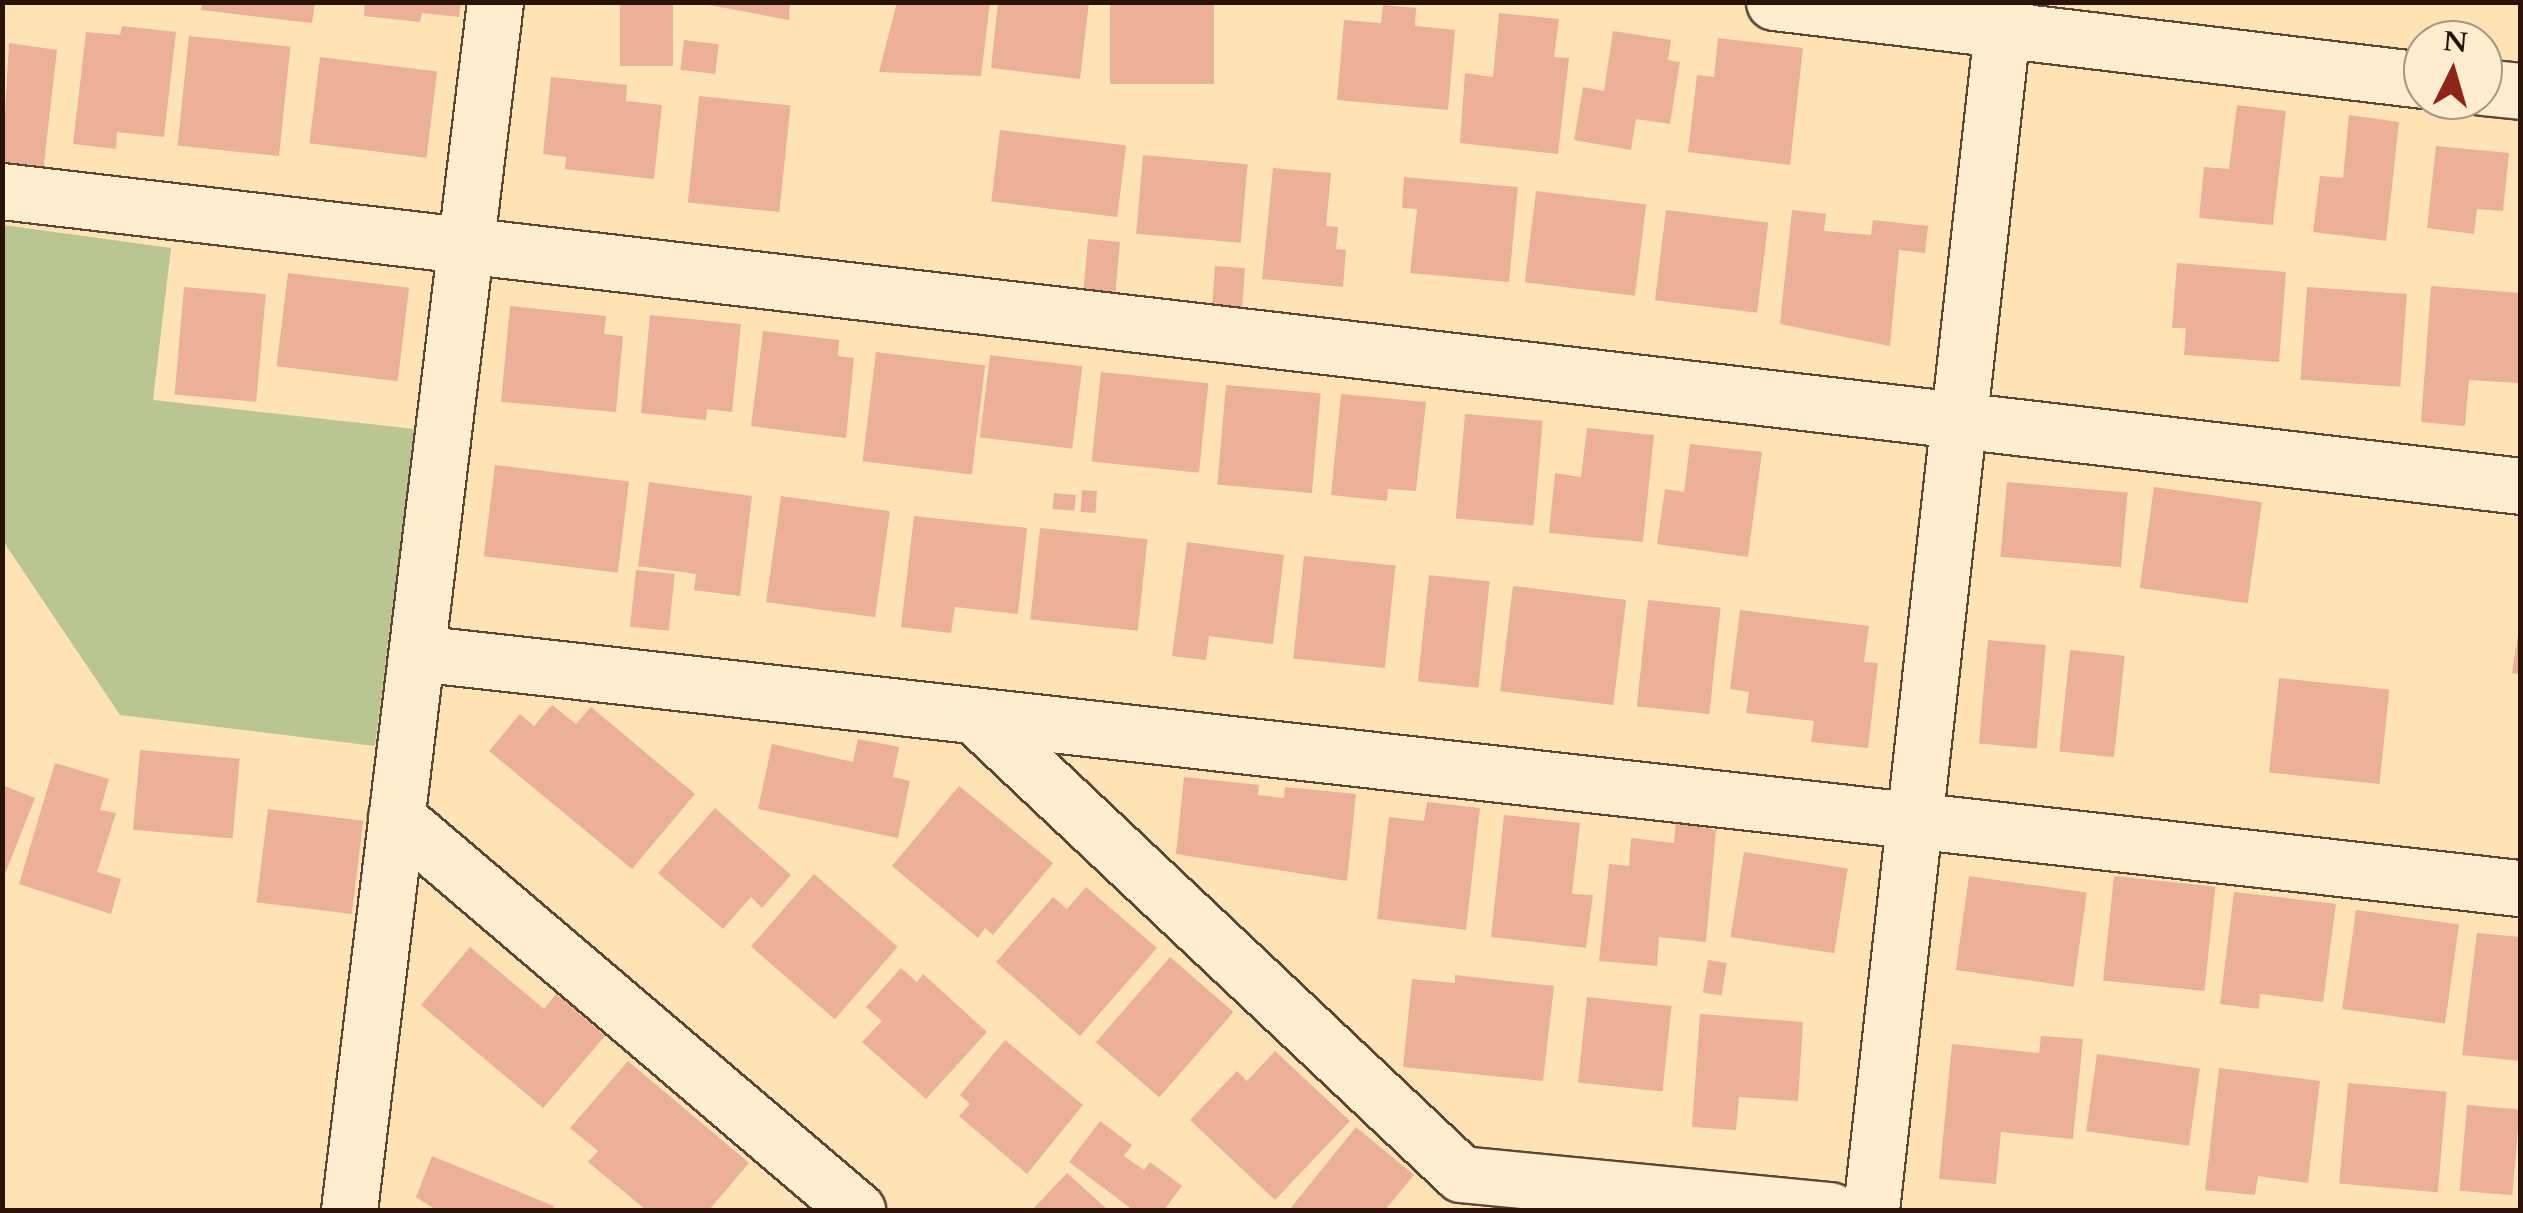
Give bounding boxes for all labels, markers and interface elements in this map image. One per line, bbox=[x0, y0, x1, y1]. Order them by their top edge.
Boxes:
north arrow bbox=[2403, 20, 2503, 120]
text: N bbox=[2442, 22, 2469, 62]

